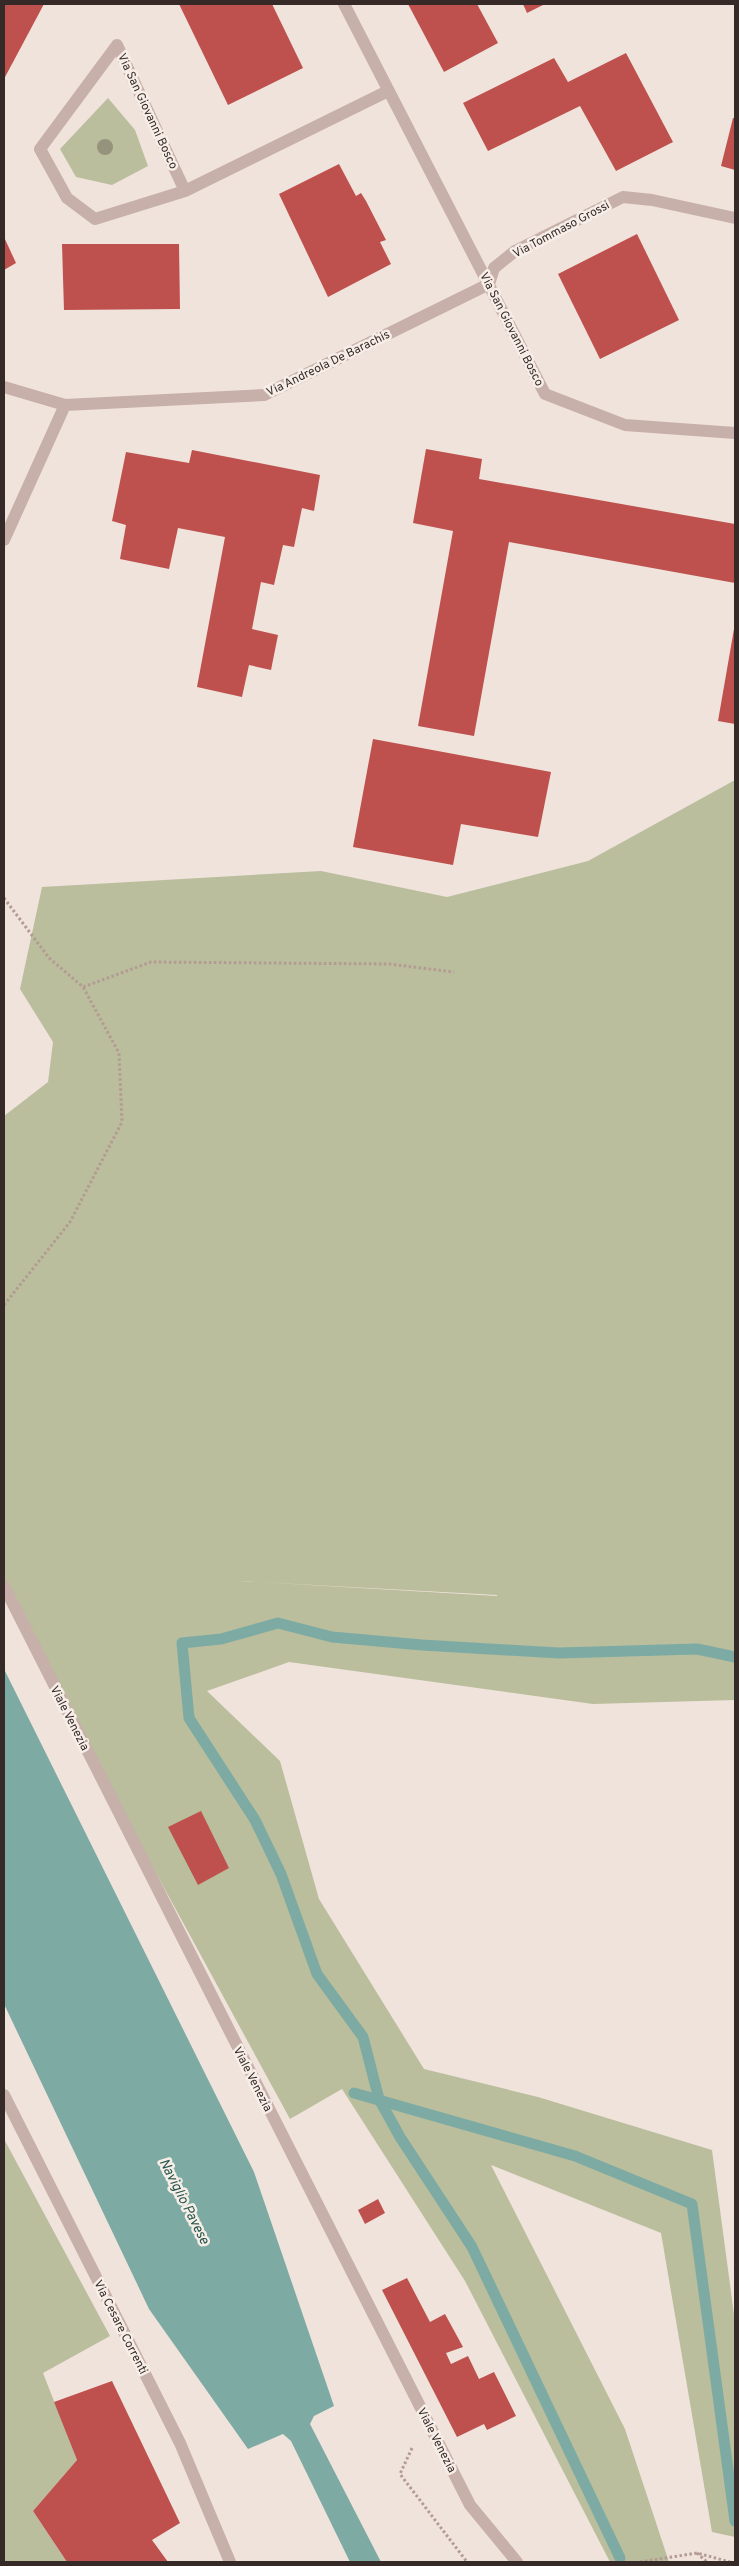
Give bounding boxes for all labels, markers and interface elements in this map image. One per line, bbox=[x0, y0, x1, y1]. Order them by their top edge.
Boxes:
street label: Via San Giovanni Bosco bbox=[113, 51, 181, 172]
street label: Via Tommaso Grossi bbox=[510, 198, 613, 262]
street label: Via San Giovanni Bosco bbox=[475, 270, 547, 389]
street label: Via Andreola De Barachis bbox=[264, 327, 393, 401]
street label: Viale Venezia bbox=[46, 1683, 92, 1754]
street label: Viale Venezia bbox=[229, 2044, 275, 2115]
water label: Naviglio Pavese bbox=[155, 2156, 213, 2248]
street label: Via Cesare Correnti bbox=[89, 2278, 151, 2377]
street label: Viale Venezia bbox=[413, 2405, 459, 2476]

